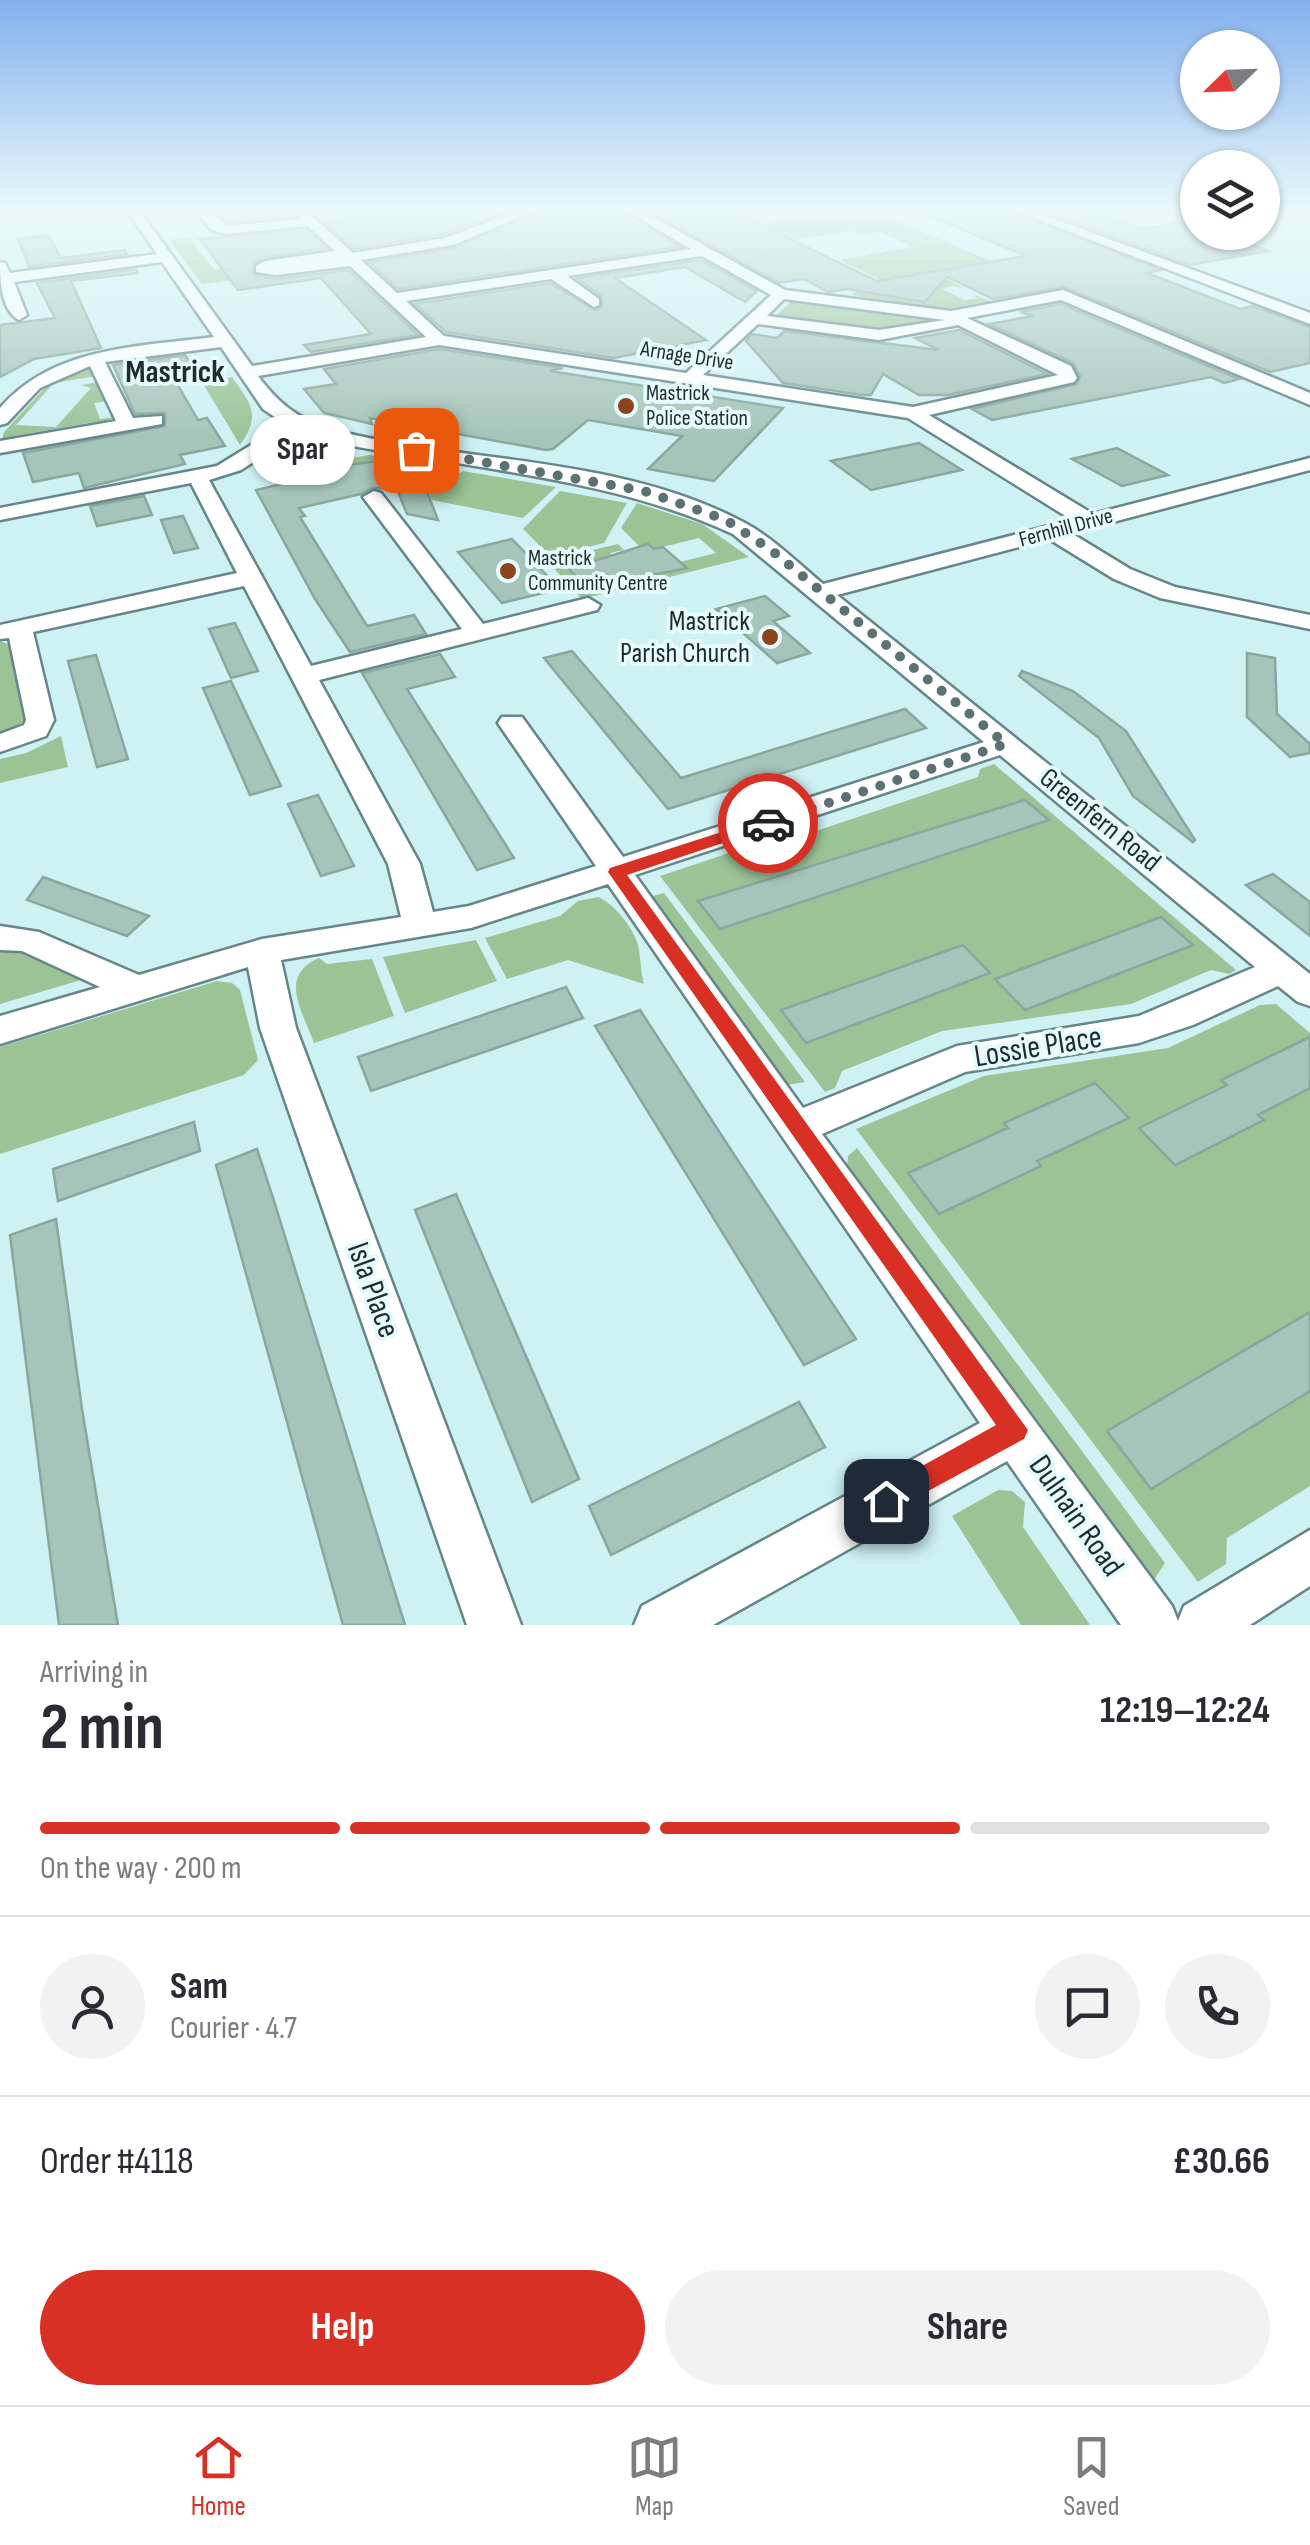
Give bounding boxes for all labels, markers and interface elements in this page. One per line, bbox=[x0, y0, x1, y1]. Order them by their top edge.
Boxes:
north arrow bbox=[1180, 30, 1280, 130]
map controls bbox=[1180, 30, 1280, 250]
button: layers bbox=[1180, 150, 1280, 250]
street label: Arnage Drive bbox=[638, 335, 735, 377]
district label: Mastrick bbox=[125, 353, 225, 392]
place label: Mastrick Police Station bbox=[646, 380, 748, 432]
marker: Mastrick Police Station bbox=[615, 395, 637, 417]
pin bbox=[374, 408, 459, 493]
callout: Spar bbox=[251, 415, 356, 485]
icon: bag bbox=[389, 423, 444, 478]
text: Spar bbox=[277, 430, 328, 469]
street label: Fernhill Drive bbox=[1016, 503, 1116, 553]
place label: Mastrick Community Centre bbox=[528, 545, 668, 597]
marker: Mastrick Community Centre bbox=[497, 560, 519, 582]
place label: Mastrick Parish Church bbox=[620, 605, 750, 670]
marker: Mastrick Parish Church bbox=[759, 626, 781, 648]
street label: Greenfern Road bbox=[1033, 761, 1167, 879]
courier bbox=[718, 773, 818, 873]
icon: car bbox=[741, 796, 796, 851]
street label: Lossie Place bbox=[971, 1018, 1105, 1076]
street label: Isla Place bbox=[338, 1237, 408, 1343]
street label: Dulnain Road bbox=[1020, 1448, 1132, 1584]
pin bbox=[844, 1459, 929, 1544]
icon: home bbox=[859, 1474, 914, 1529]
text: Arriving in bbox=[40, 1653, 148, 1692]
text: 12:19–12:24 bbox=[1100, 1688, 1270, 1733]
text: 2 min bbox=[40, 1690, 164, 1768]
text: On the way · 200 m bbox=[40, 1849, 242, 1888]
button: person bbox=[40, 1954, 145, 2059]
button: chat bbox=[1035, 1954, 1140, 2059]
button: phone bbox=[1165, 1954, 1270, 2059]
text: Sam bbox=[170, 1964, 228, 2009]
text: Courier · 4.7 bbox=[170, 2009, 297, 2048]
text: Order #4118 bbox=[40, 2139, 194, 2184]
text: £30.66 bbox=[1173, 2139, 1270, 2184]
button: Help bbox=[40, 2270, 645, 2385]
button: Share bbox=[665, 2270, 1270, 2385]
tab: Home bbox=[191, 2430, 246, 2523]
tab: Map bbox=[627, 2430, 682, 2523]
tab: Saved bbox=[1063, 2430, 1119, 2523]

